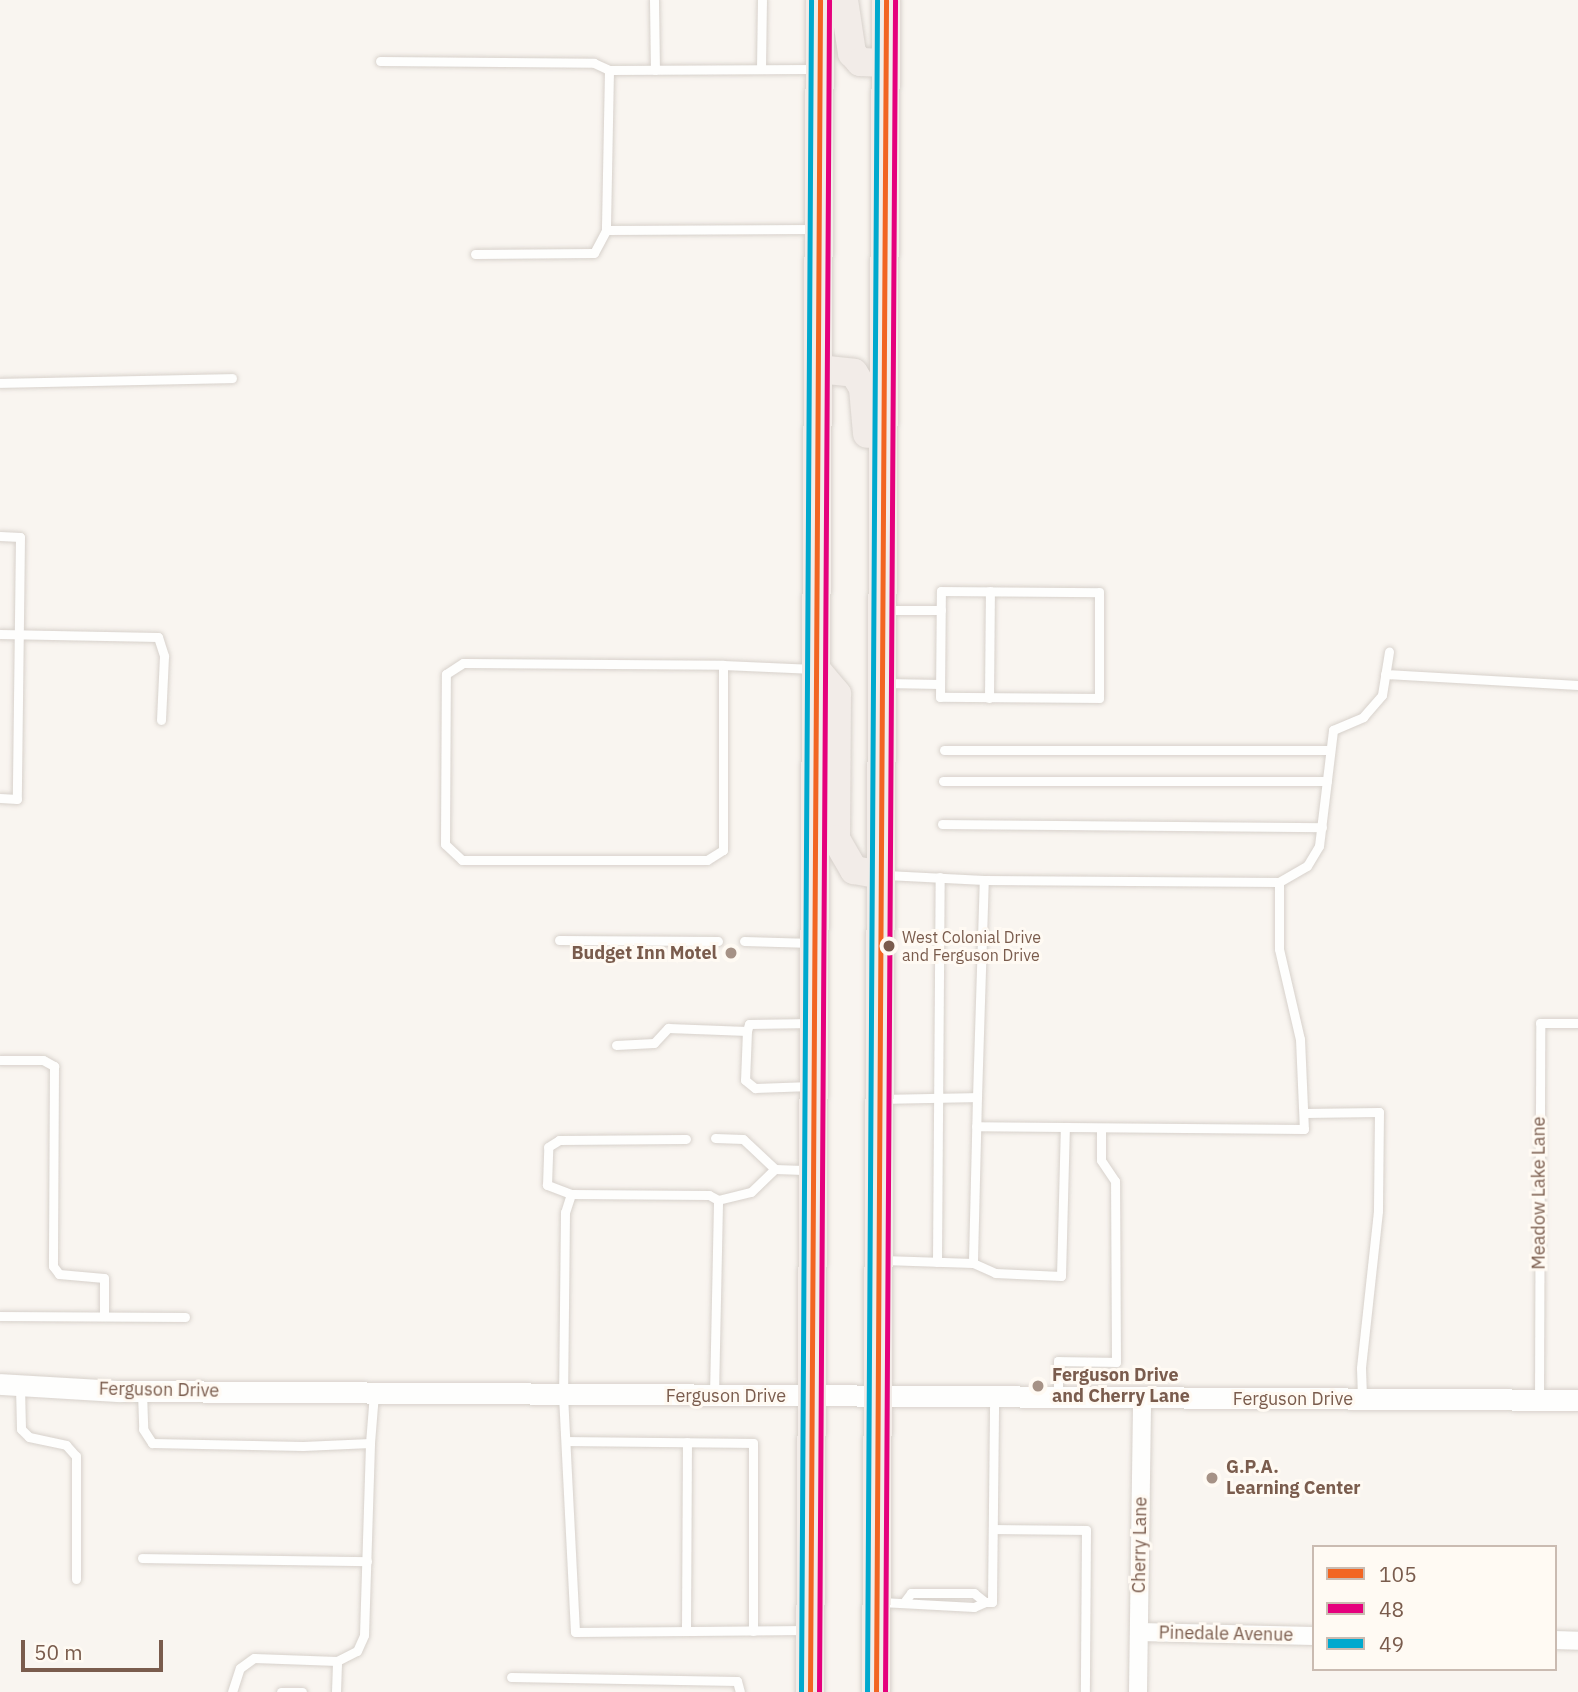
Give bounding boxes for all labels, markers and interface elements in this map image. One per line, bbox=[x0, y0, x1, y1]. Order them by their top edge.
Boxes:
place label: West Colonial Drive and Ferguson Drive bbox=[902, 927, 1041, 965]
marker: West Colonial Drive and Ferguson Drive bbox=[882, 939, 896, 953]
place label: Budget Inn Motel bbox=[572, 942, 717, 964]
marker: Budget Inn Motel bbox=[723, 945, 739, 961]
street label: Meadow Lake Lane bbox=[1528, 1116, 1550, 1270]
place label: Ferguson Drive and Cherry Lane bbox=[1052, 1365, 1190, 1408]
street label: Ferguson Drive bbox=[99, 1378, 219, 1402]
marker: Ferguson Drive and Cherry Lane bbox=[1030, 1378, 1046, 1394]
street label: Ferguson Drive bbox=[666, 1385, 786, 1407]
street label: Ferguson Drive bbox=[1233, 1388, 1353, 1410]
place label: G.P.A. Learning Center bbox=[1226, 1457, 1361, 1500]
marker: G.P.A. Learning Center bbox=[1204, 1470, 1220, 1486]
street label: Cherry Lane bbox=[1128, 1497, 1152, 1593]
legend bbox=[1312, 1545, 1557, 1671]
text: 105 bbox=[1379, 1560, 1417, 1588]
text: 48 bbox=[1379, 1595, 1404, 1623]
street label: Pinedale Avenue bbox=[1158, 1622, 1294, 1646]
scale bar bbox=[24, 1626, 166, 1670]
text: 49 bbox=[1379, 1630, 1404, 1658]
text: 50 m bbox=[34, 1638, 83, 1666]

